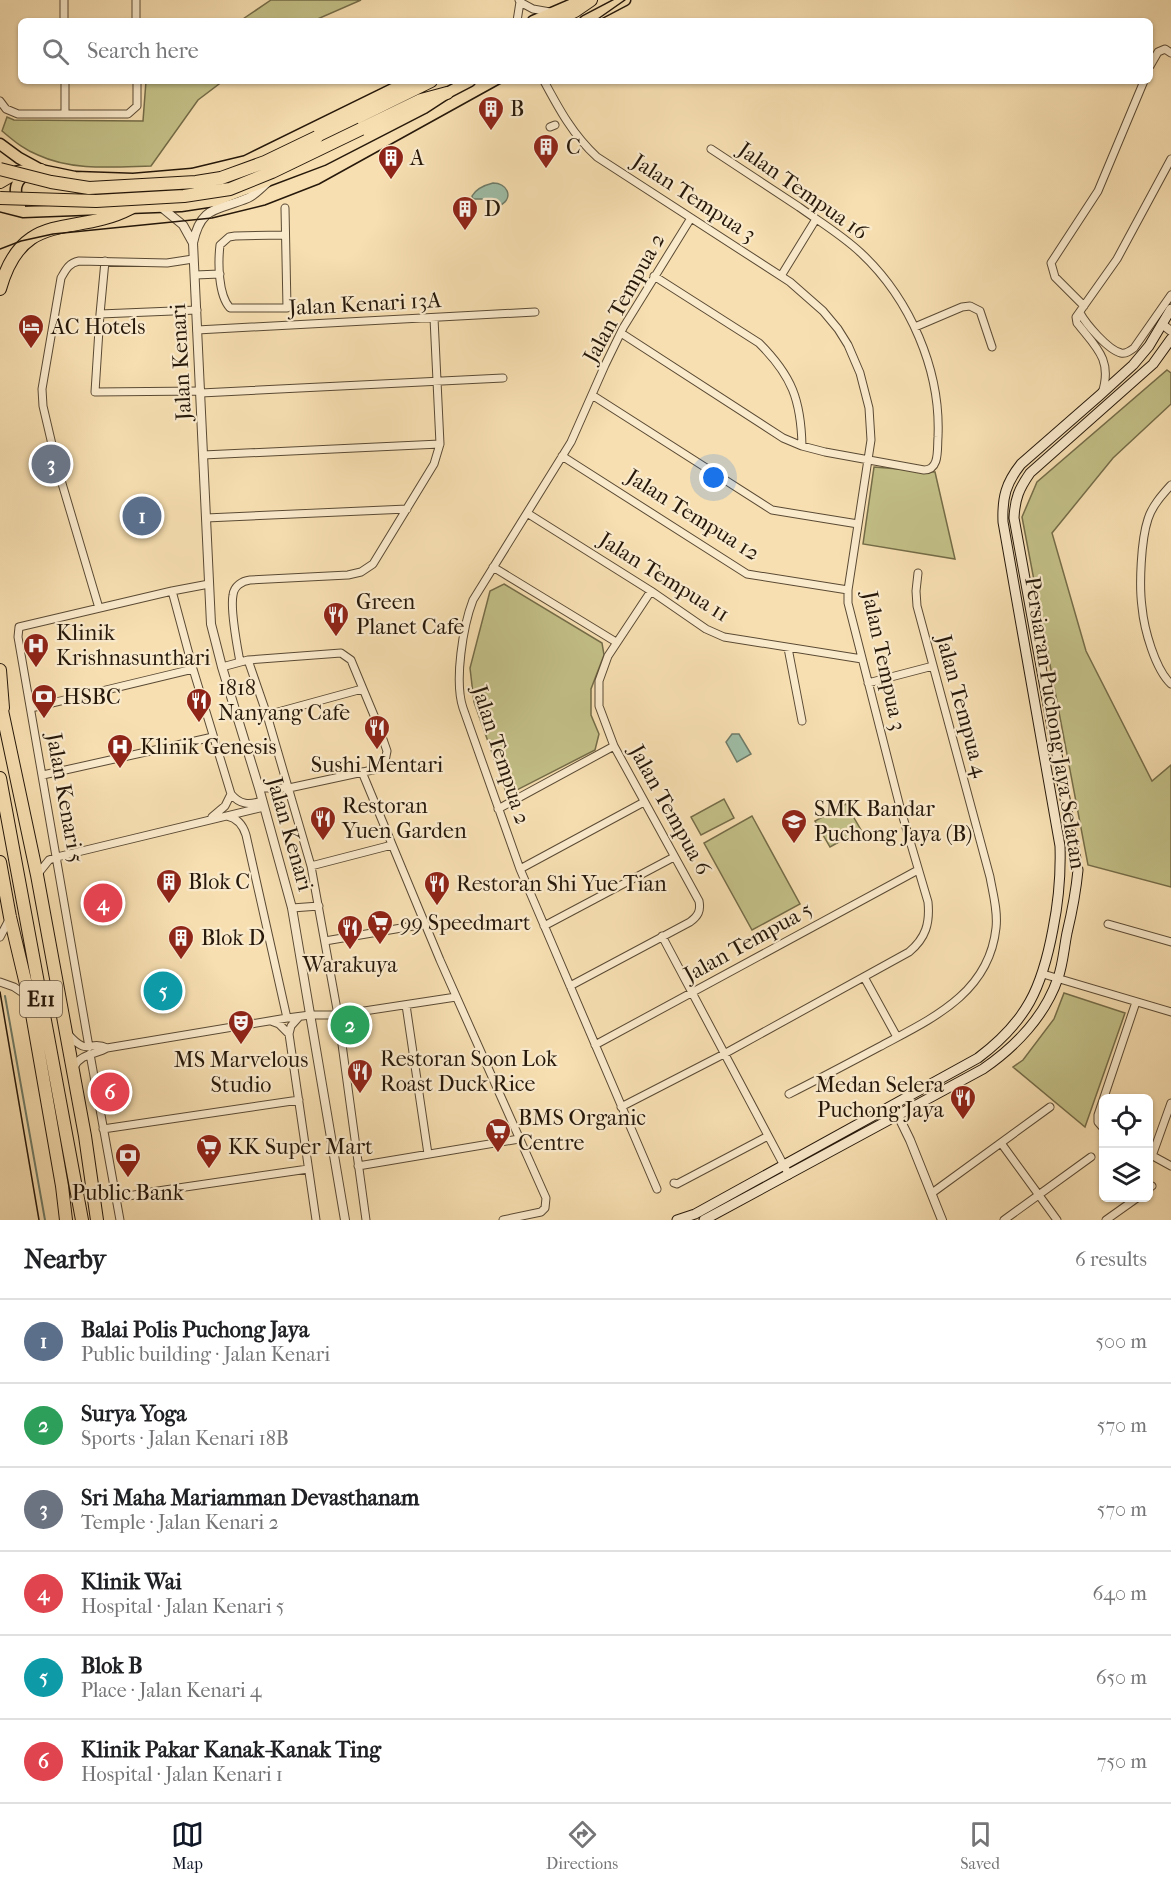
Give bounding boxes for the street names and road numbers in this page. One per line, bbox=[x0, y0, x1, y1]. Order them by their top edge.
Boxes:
street label: Jalan Tempua 16 bbox=[731, 135, 873, 245]
street label: Jalan Tempua 3 bbox=[626, 147, 761, 248]
street label: Jalan Tempua 2 bbox=[577, 229, 670, 369]
street label: Jalan Kenari 13A bbox=[286, 287, 443, 321]
street label: Jalan Kenari bbox=[165, 302, 197, 423]
street label: Jalan Tempua 12 bbox=[620, 463, 764, 566]
street label: Jalan Tempua 11 bbox=[592, 526, 734, 627]
street label: Persiaran Puchong Jaya Selatan bbox=[1019, 575, 1091, 871]
street label: Jalan Tempua 3 bbox=[856, 587, 911, 733]
street label: Jalan Tempua 4 bbox=[930, 630, 994, 781]
street label: Jalan Tempua 2 bbox=[466, 680, 536, 828]
street label: Jalan Kenari 5 bbox=[40, 729, 89, 865]
street label: Jalan Tempua 6 bbox=[623, 739, 717, 880]
street label: Jalan Kenari bbox=[261, 772, 319, 894]
street label: Jalan Tempua 5 bbox=[678, 896, 817, 989]
road number: E11 bbox=[20, 981, 62, 1017]

